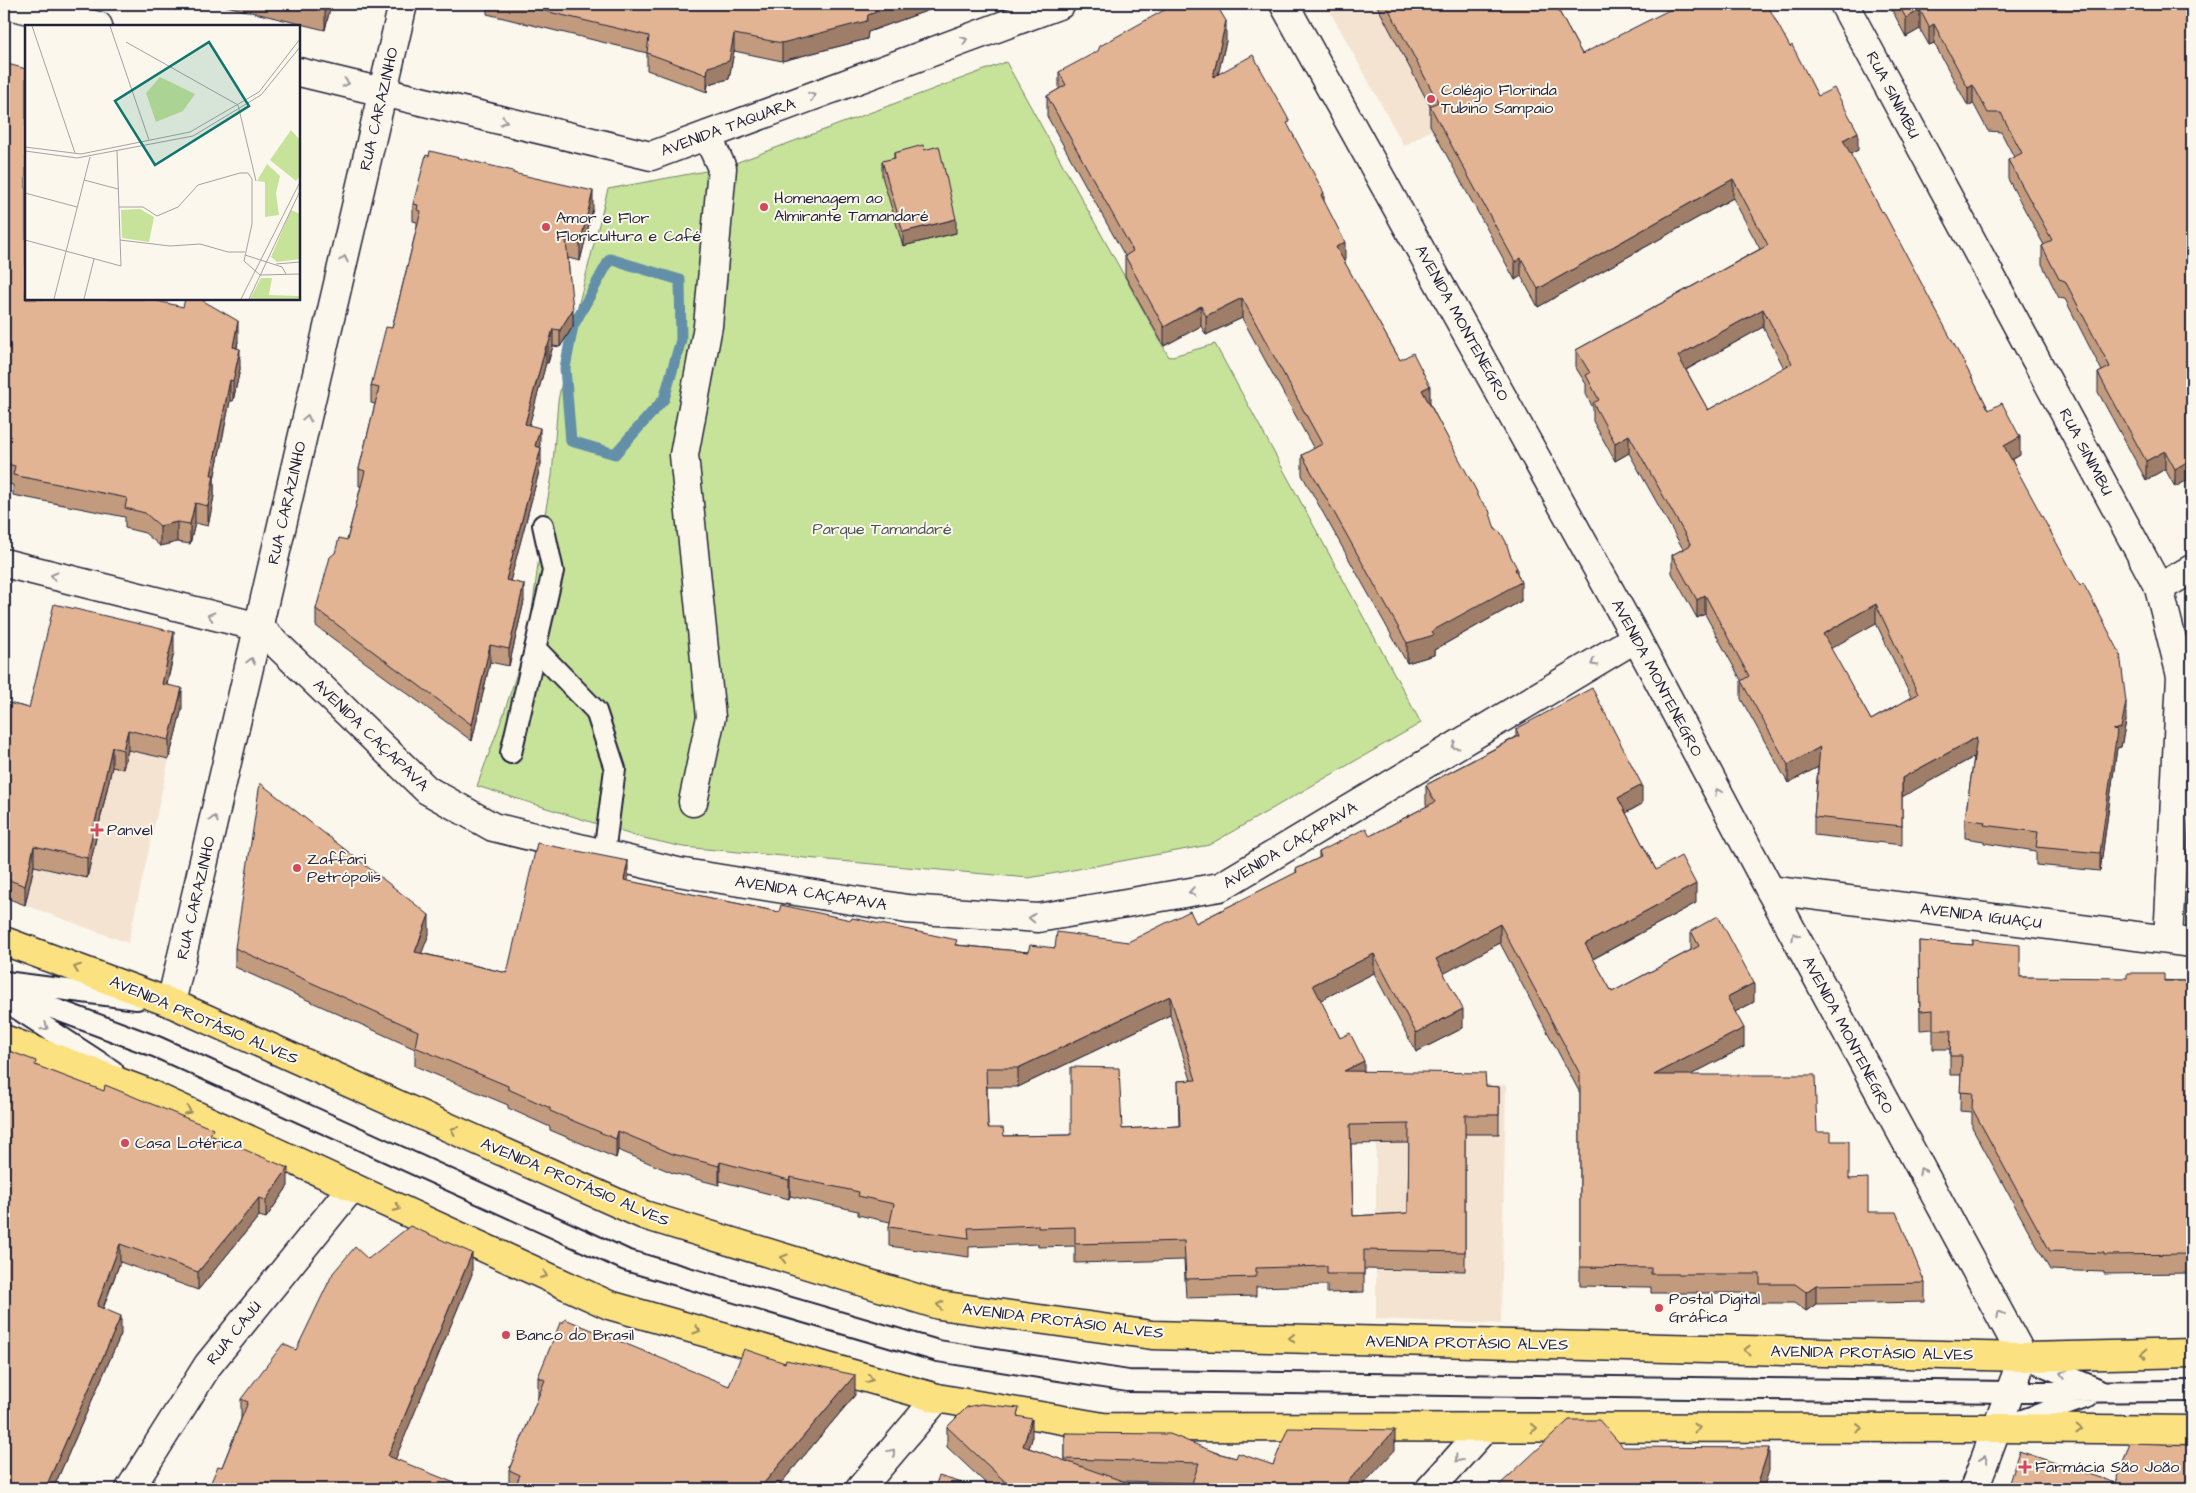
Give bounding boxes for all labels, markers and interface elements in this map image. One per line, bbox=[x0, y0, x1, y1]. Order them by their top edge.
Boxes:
inset map bbox=[25, 25, 300, 300]
one-way arrow bbox=[959, 36, 968, 46]
street label: RUA CARAZINHO bbox=[354, 45, 404, 173]
street label: RUA SINIMBU bbox=[1861, 48, 1925, 142]
one-way arrow bbox=[342, 77, 351, 88]
place label: Colégio Florinda Tubino Sampaio bbox=[1441, 79, 1557, 119]
street label: AVENIDA TAQUARA bbox=[658, 92, 798, 162]
one-way arrow bbox=[807, 92, 815, 102]
marker: Colégio Florinda Tubino Sampaio bbox=[1425, 93, 1437, 105]
one-way arrow bbox=[500, 115, 509, 126]
place label: Homenagem ao Almirante Tamandaré bbox=[774, 187, 929, 227]
marker: Homenagem ao Almirante Tamandaré bbox=[758, 201, 770, 213]
place label: Amor e Flor Floricultura e Café bbox=[556, 207, 702, 247]
marker: Amor e Flor Floricultura e Café bbox=[540, 221, 552, 233]
street label: AVENIDA MONTENEGRO bbox=[1410, 241, 1514, 405]
one-way arrow bbox=[338, 255, 349, 264]
street label: RUA SINIMBU bbox=[2054, 405, 2118, 499]
one-way arrow bbox=[301, 413, 312, 422]
street label: RUA CARAZINHO bbox=[262, 439, 312, 567]
park label: Parque Tamandaré bbox=[812, 518, 952, 540]
one-way arrow bbox=[49, 571, 58, 582]
street label: AVENIDA MONTENEGRO bbox=[1606, 595, 1708, 761]
one-way arrow bbox=[208, 611, 216, 621]
one-way arrow bbox=[1591, 656, 1600, 666]
one-way arrow bbox=[245, 657, 256, 666]
street label: AVENIDA CAÇAPAVA bbox=[308, 674, 434, 796]
one-way arrow bbox=[1452, 740, 1461, 750]
one-way arrow bbox=[1714, 789, 1724, 798]
street label: AVENIDA CAÇAPAVA bbox=[1219, 796, 1361, 894]
one-way arrow bbox=[208, 815, 219, 824]
place label: Panvel bbox=[107, 819, 153, 841]
marker: Panvel bbox=[91, 824, 103, 836]
street label: RUA CARAZINHO bbox=[171, 834, 221, 962]
place label: Zaffari Petrópolis bbox=[307, 848, 381, 888]
marker: Zaffari Petrópolis bbox=[291, 862, 303, 874]
street label: AVENIDA CAÇAPAVA bbox=[734, 870, 888, 916]
one-way arrow bbox=[1188, 887, 1196, 897]
street label: AVENIDA IGUAÇU bbox=[1919, 898, 2043, 934]
one-way arrow bbox=[1027, 912, 1035, 923]
one-way arrow bbox=[1791, 932, 1801, 941]
street label: AVENIDA MONTENEGRO bbox=[1797, 952, 1899, 1118]
one-way arrow bbox=[73, 964, 81, 974]
street label: AVENIDA PROTÁSIO ALVES bbox=[106, 970, 302, 1070]
one-way arrow bbox=[39, 1020, 48, 1030]
one-way arrow bbox=[182, 1105, 191, 1115]
one-way arrow bbox=[450, 1125, 459, 1136]
place label: Casa Lotérica bbox=[135, 1132, 242, 1154]
street label: AVENIDA PROTÁSIO ALVES bbox=[477, 1132, 673, 1232]
marker: Casa Lotérica bbox=[119, 1137, 131, 1149]
one-way arrow bbox=[1918, 1167, 1928, 1176]
one-way arrow bbox=[392, 1201, 401, 1212]
one-way arrow bbox=[780, 1253, 789, 1263]
one-way arrow bbox=[539, 1269, 548, 1280]
place label: Postal Digital Gráfica bbox=[1669, 1288, 1760, 1328]
street label: RUA CAJÚ bbox=[202, 1297, 266, 1369]
street label: AVENIDA PROTÁSIO ALVES bbox=[961, 1298, 1165, 1344]
one-way arrow bbox=[935, 1300, 944, 1311]
marker: Postal Digital Gráfica bbox=[1653, 1302, 1665, 1314]
one-way arrow bbox=[1996, 1310, 2006, 1319]
place label: Banco do Brasil bbox=[516, 1324, 634, 1346]
one-way arrow bbox=[692, 1324, 701, 1335]
marker: Banco do Brasil bbox=[500, 1329, 512, 1341]
street label: AVENIDA PROTÁSIO ALVES bbox=[1365, 1330, 1569, 1356]
one-way arrow bbox=[1288, 1333, 1296, 1343]
street label: AVENIDA PROTÁSIO ALVES bbox=[1770, 1340, 1974, 1366]
one-way arrow bbox=[1742, 1344, 1750, 1355]
one-way arrow bbox=[2139, 1349, 2147, 1359]
one-way arrow bbox=[2060, 1370, 2068, 1380]
one-way arrow bbox=[865, 1373, 874, 1383]
one-way arrow bbox=[1530, 1423, 1538, 1433]
one-way arrow bbox=[1693, 1423, 1701, 1433]
one-way arrow bbox=[1856, 1423, 1863, 1433]
one-way arrow bbox=[2075, 1423, 2083, 1434]
one-way arrow bbox=[886, 1449, 894, 1458]
one-way arrow bbox=[1454, 1453, 1463, 1462]
one-way arrow bbox=[1978, 1455, 1988, 1463]
place label: Farmácia São João bbox=[2035, 1456, 2179, 1478]
marker: Farmácia São João bbox=[2019, 1461, 2031, 1473]

